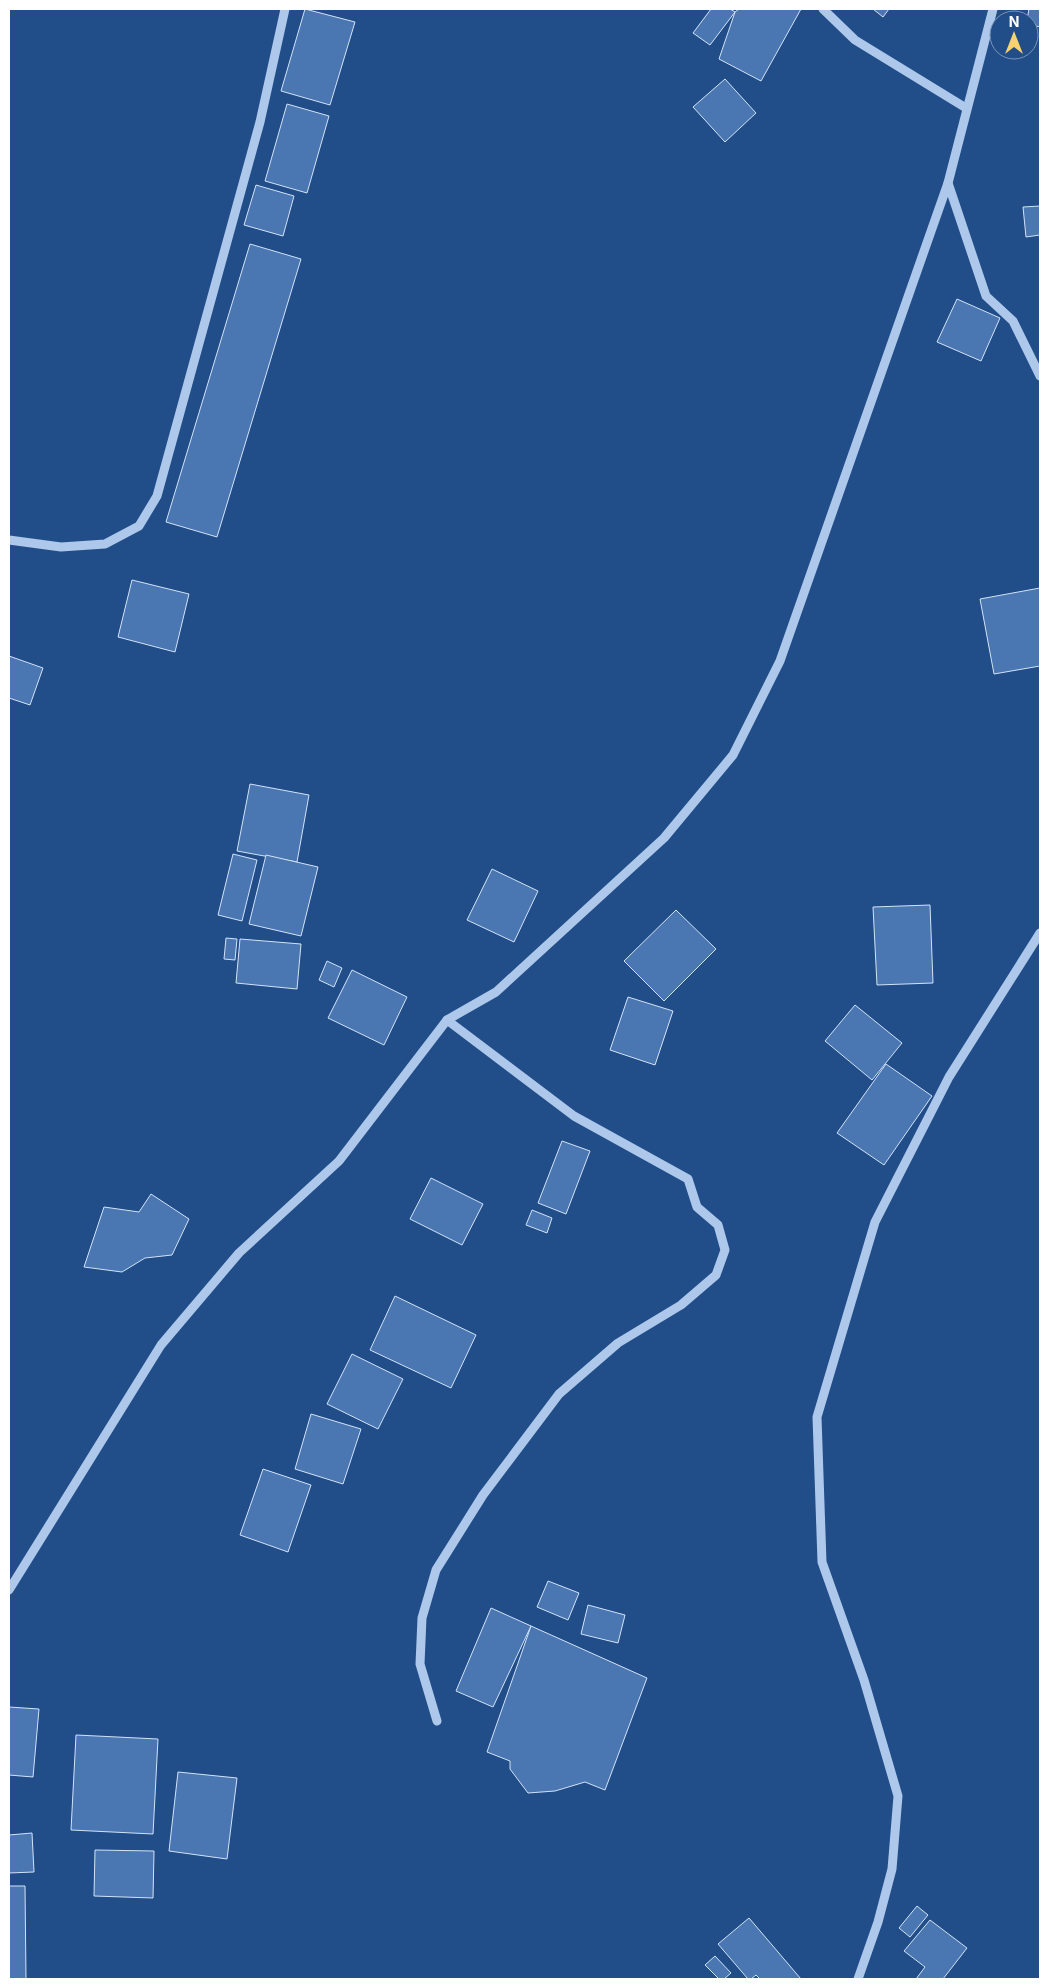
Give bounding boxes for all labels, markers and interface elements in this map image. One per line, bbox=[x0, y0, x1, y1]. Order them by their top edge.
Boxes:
north arrow bbox=[989, 10, 1039, 60]
text: N bbox=[1009, 13, 1019, 30]

